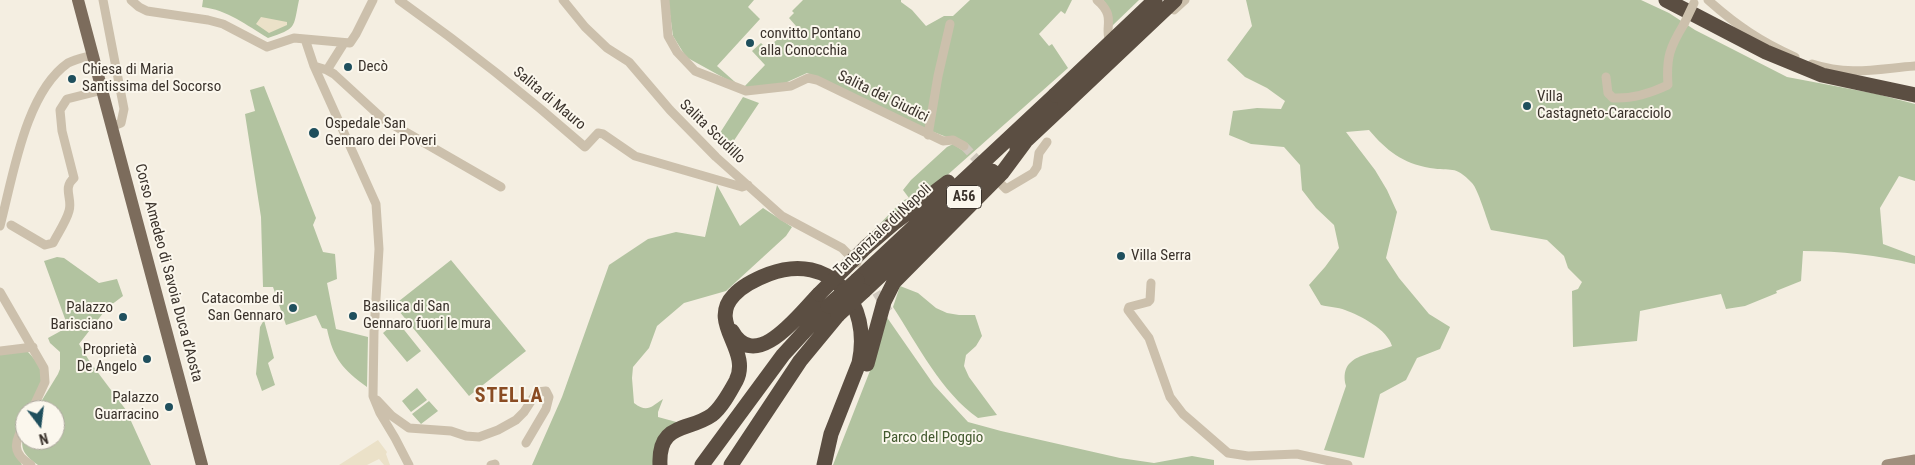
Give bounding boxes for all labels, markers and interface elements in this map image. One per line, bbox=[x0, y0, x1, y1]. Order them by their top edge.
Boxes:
place label: convitto Pontano alla Conocchia bbox=[760, 25, 861, 60]
marker: convitto Pontano alla Conocchia bbox=[744, 37, 756, 49]
place label: Decò bbox=[358, 58, 388, 76]
place label: Chiesa di Maria Santissima del Socorso bbox=[82, 61, 221, 96]
marker: Decò bbox=[342, 61, 354, 73]
street label: Salita di Mauro bbox=[509, 64, 589, 134]
street label: Salita dei Giudici bbox=[835, 67, 931, 127]
marker: Chiesa di Maria Santissima del Socorso bbox=[66, 73, 78, 85]
place label: Villa Castagneto-Caracciolo bbox=[1537, 88, 1671, 123]
street label: Salita Scudillo bbox=[675, 96, 749, 168]
marker: Villa Castagneto-Caracciolo bbox=[1521, 100, 1533, 112]
place label: Ospedale San Gennaro dei Poveri bbox=[325, 115, 436, 150]
marker: Ospedale San Gennaro dei Poveri bbox=[307, 126, 321, 140]
street label: Corso Amedeo di Savoia Duca d'Aosta bbox=[130, 162, 206, 384]
street label: Tangenziale di Napoli bbox=[830, 180, 936, 280]
road number: A56 bbox=[946, 186, 982, 208]
place label: Villa Serra bbox=[1131, 247, 1191, 265]
marker: Villa Serra bbox=[1115, 250, 1127, 262]
place label: Catacombe di San Gennaro bbox=[201, 290, 283, 325]
place label: Basilica di San Gennaro fuori le mura bbox=[363, 298, 491, 333]
place label: Palazzo Barisciano bbox=[50, 299, 113, 334]
marker: Catacombe di San Gennaro bbox=[287, 302, 299, 314]
marker: Basilica di San Gennaro fuori le mura bbox=[347, 310, 359, 322]
marker: Palazzo Barisciano bbox=[117, 311, 129, 323]
place label: Proprietà De Angelo bbox=[77, 341, 137, 376]
marker: Proprietà De Angelo bbox=[141, 353, 153, 365]
district label: STELLA bbox=[474, 385, 544, 409]
place label: Palazzo Guarracino bbox=[95, 389, 159, 424]
north arrow bbox=[15, 400, 65, 450]
marker: Palazzo Guarracino bbox=[163, 401, 175, 413]
park label: Parco del Poggio bbox=[883, 429, 983, 447]
text: N bbox=[37, 430, 50, 447]

